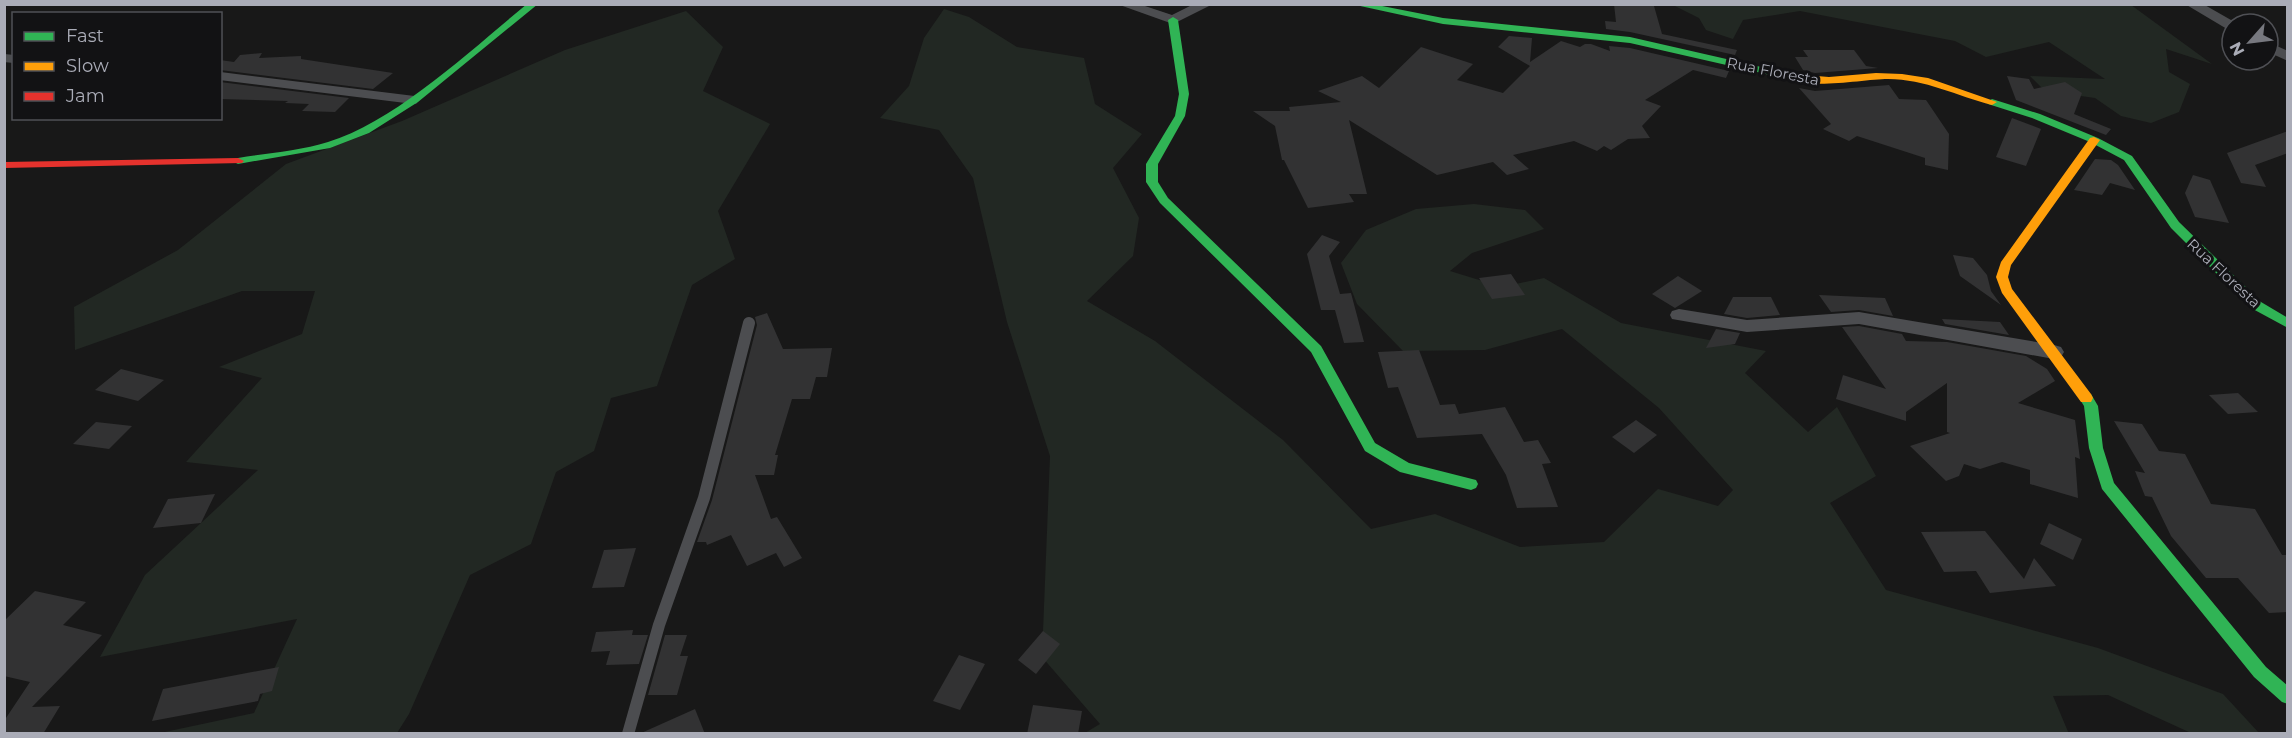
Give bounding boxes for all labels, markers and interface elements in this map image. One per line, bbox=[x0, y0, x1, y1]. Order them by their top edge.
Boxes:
legend bbox=[12, 12, 222, 120]
north arrow bbox=[2220, 12, 2280, 72]
text: Fast bbox=[66, 25, 104, 47]
text: N bbox=[2226, 39, 2249, 59]
street label: Rua Floresta bbox=[1725, 53, 1821, 89]
text: Slow bbox=[66, 55, 109, 77]
text: Jam bbox=[65, 85, 105, 107]
street label: Rua Floresta bbox=[2183, 234, 2265, 312]

